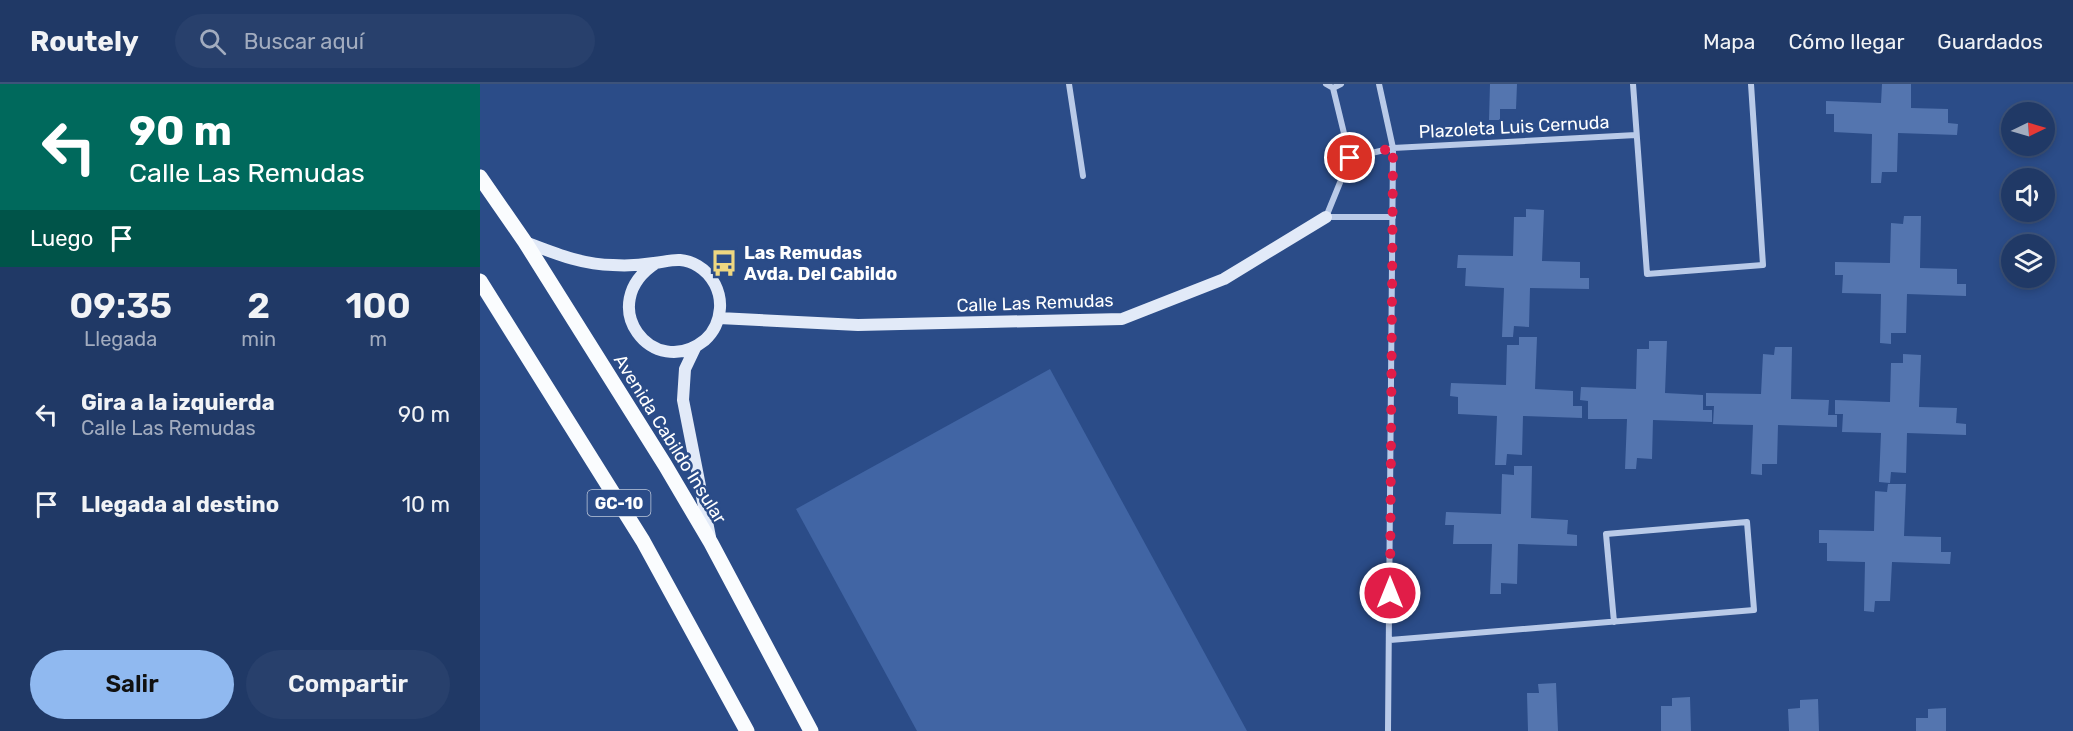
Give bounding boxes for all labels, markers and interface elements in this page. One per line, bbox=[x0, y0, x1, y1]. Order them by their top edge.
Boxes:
search box bbox=[175, 14, 595, 68]
text: Routely bbox=[30, 25, 139, 58]
icon: search bbox=[196, 25, 229, 58]
text: Buscar aquí bbox=[244, 28, 364, 55]
text: Mapa bbox=[1703, 29, 1755, 54]
text: Cómo llegar bbox=[1788, 29, 1904, 54]
text: Guardados bbox=[1937, 29, 2043, 54]
north arrow bbox=[2001, 102, 2055, 156]
map controls bbox=[2001, 102, 2055, 288]
text: 90 m bbox=[129, 106, 232, 156]
icon: left bbox=[30, 108, 108, 186]
street label: Plazoleta Luis Cernuda bbox=[1418, 111, 1610, 143]
pin bbox=[1324, 132, 1375, 183]
icon: arrive bbox=[1333, 141, 1366, 174]
text: Calle Las Remudas bbox=[129, 157, 365, 189]
button: sound bbox=[2001, 168, 2055, 222]
icon: arrive bbox=[105, 222, 138, 255]
text: Luego bbox=[30, 225, 93, 252]
button: layers bbox=[2001, 234, 2055, 288]
place label: Las Remudas Avda. Del Cabildo bbox=[744, 242, 897, 285]
bus stop icon: Las Remudas Avda. Del Cabildo bbox=[709, 248, 739, 278]
text: 09:35 bbox=[69, 284, 172, 327]
text: 2 bbox=[247, 284, 270, 327]
text: 100 bbox=[345, 284, 411, 327]
street label: Calle Las Remudas bbox=[956, 289, 1114, 317]
text: Llegada bbox=[84, 327, 157, 351]
text: min bbox=[241, 327, 276, 351]
text: m bbox=[369, 327, 387, 351]
street label: Avenida Cabildo Insular bbox=[609, 350, 731, 528]
text: Gira a la izquierda bbox=[81, 389, 275, 416]
icon: left bbox=[30, 398, 63, 431]
text: 90 m bbox=[398, 401, 450, 428]
text: Calle Las Remudas bbox=[81, 416, 256, 440]
icon: arrive bbox=[30, 488, 63, 521]
road number: GC-10 bbox=[588, 490, 650, 516]
text: Llegada al destino bbox=[81, 491, 279, 518]
text: 10 m bbox=[402, 491, 450, 518]
position arrow bbox=[1358, 561, 1422, 625]
button: Salir bbox=[30, 650, 234, 719]
button: Compartir bbox=[246, 650, 450, 719]

